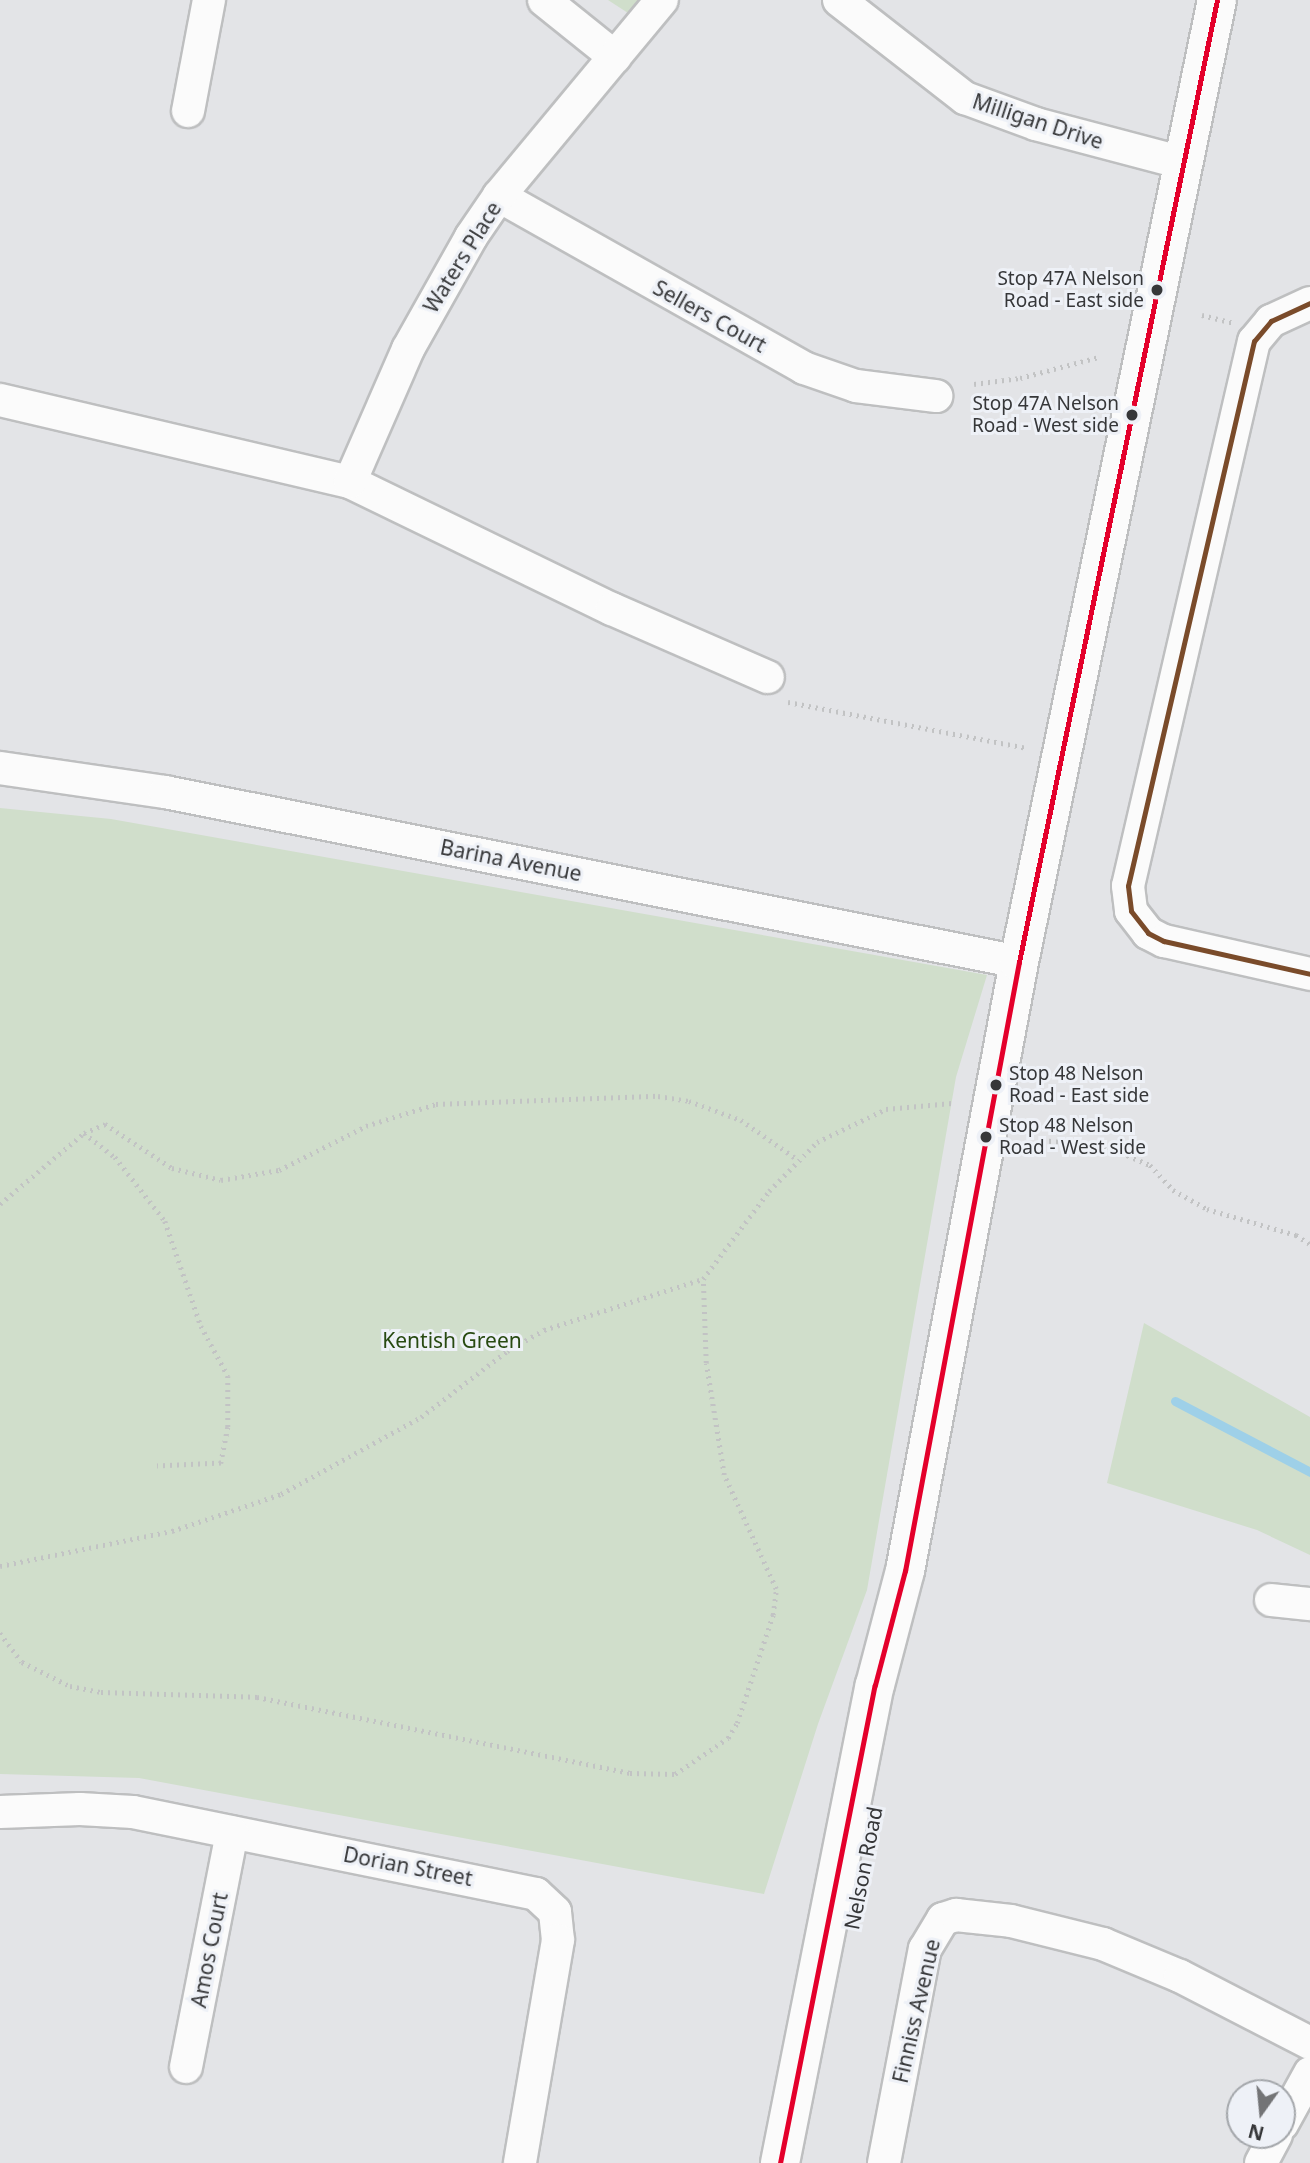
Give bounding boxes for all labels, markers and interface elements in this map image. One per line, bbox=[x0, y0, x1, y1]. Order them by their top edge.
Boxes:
street label: Milligan Drive bbox=[970, 88, 1106, 154]
street label: Waters Place bbox=[418, 197, 506, 317]
place label: Stop 47A Nelson Road - East side bbox=[997, 268, 1144, 312]
street label: Sellers Court bbox=[649, 275, 771, 357]
marker: Stop 47A Nelson Road - East side bbox=[1150, 283, 1164, 297]
place label: Stop 47A Nelson Road - West side bbox=[972, 393, 1119, 437]
marker: Stop 47A Nelson Road - West side bbox=[1125, 408, 1139, 422]
street label: Barina Avenue bbox=[438, 834, 584, 886]
place label: Stop 48 Nelson Road - East side bbox=[1009, 1063, 1149, 1107]
marker: Stop 48 Nelson Road - East side bbox=[989, 1078, 1003, 1092]
place label: Stop 48 Nelson Road - West side bbox=[999, 1115, 1146, 1159]
marker: Stop 48 Nelson Road - West side bbox=[979, 1130, 993, 1144]
park label: Kentish Green bbox=[382, 1327, 522, 1353]
street label: Nelson Road bbox=[839, 1804, 887, 1932]
street label: Dorian Street bbox=[341, 1841, 475, 1891]
street label: Amos Court bbox=[186, 1890, 232, 2010]
street label: Finniss Avenue bbox=[887, 1937, 945, 2085]
north arrow bbox=[1226, 2079, 1296, 2149]
text: N bbox=[1245, 2118, 1267, 2147]

